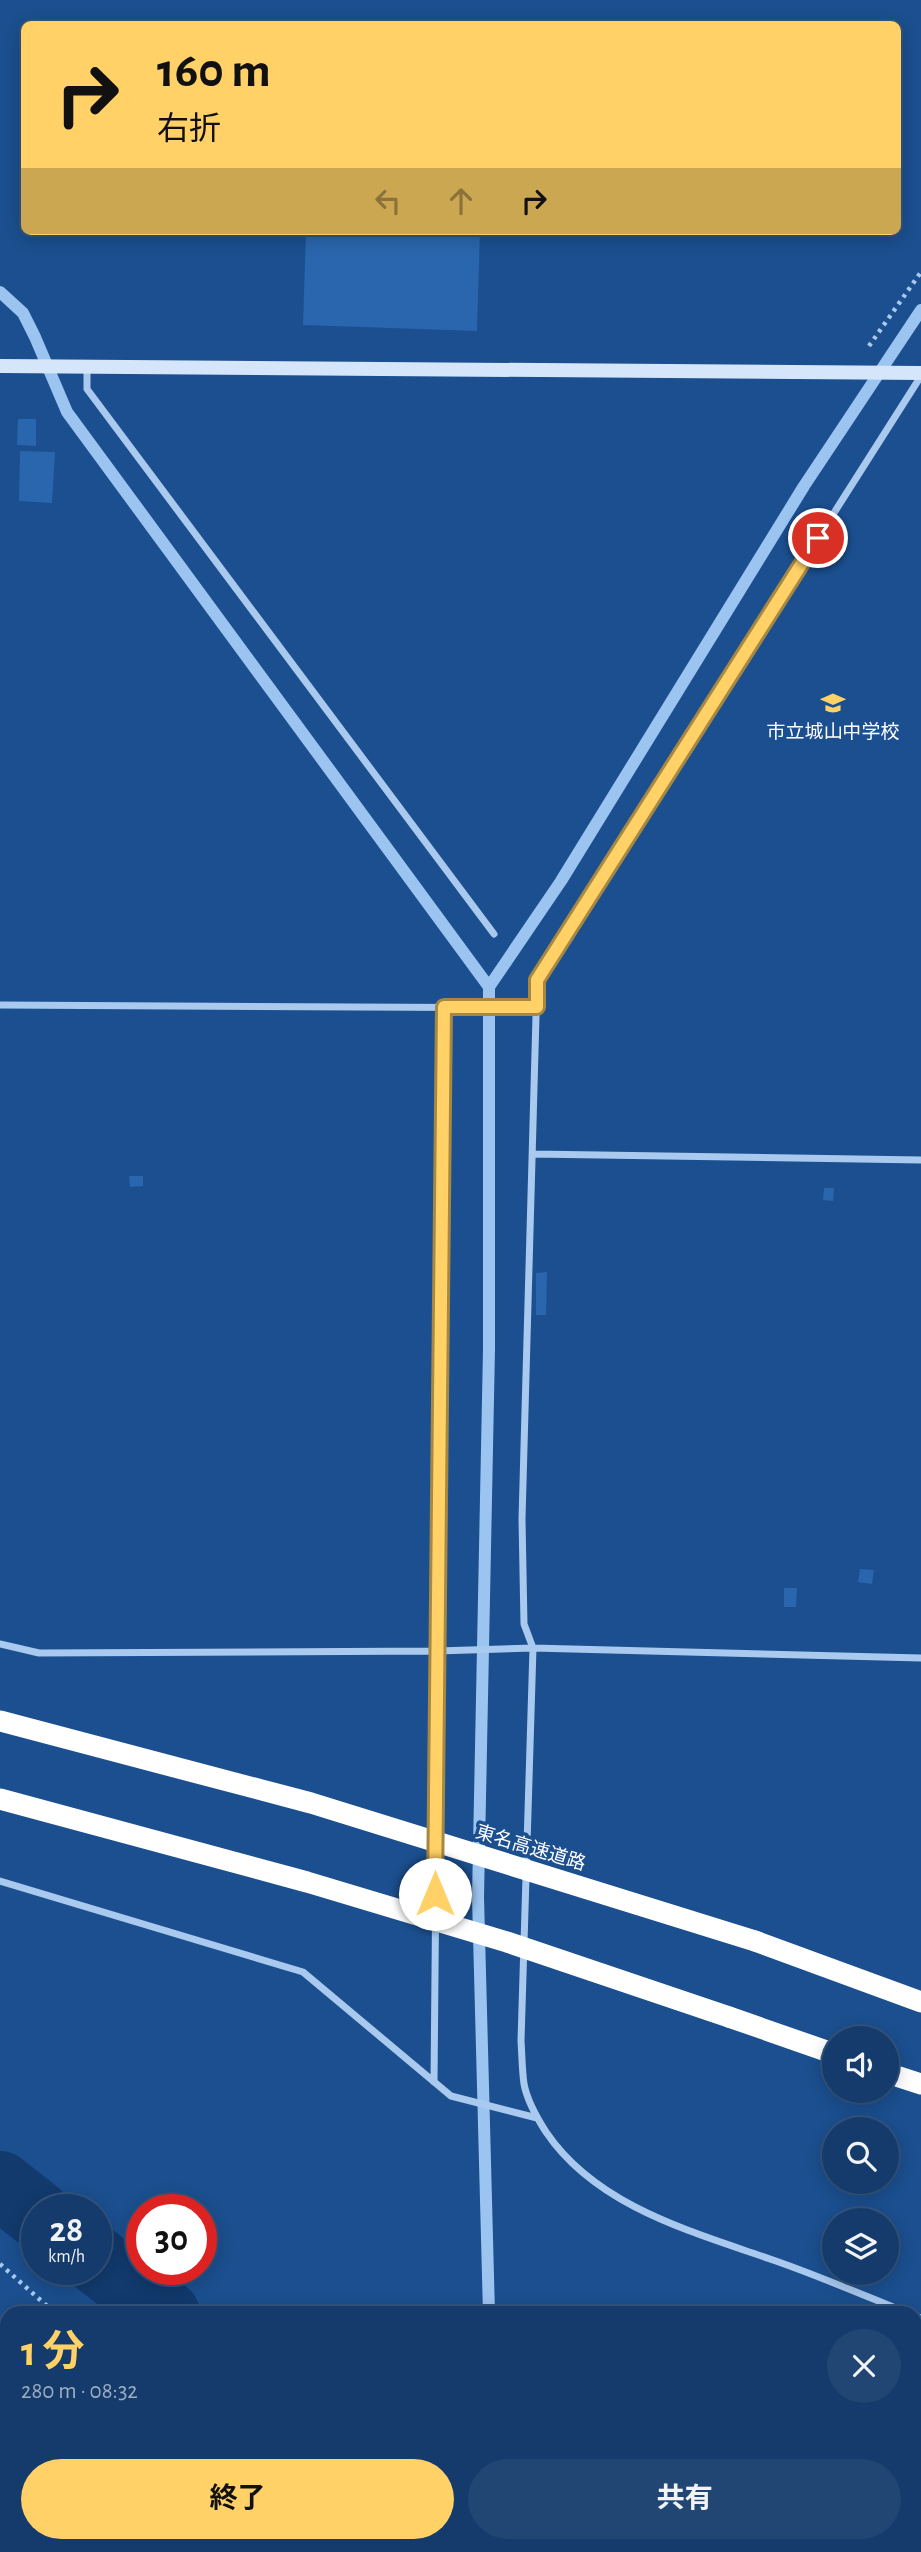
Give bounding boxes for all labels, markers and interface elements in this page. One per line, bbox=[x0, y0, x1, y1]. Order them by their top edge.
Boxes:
text: 160 m bbox=[157, 47, 271, 96]
icon: right bbox=[42, 49, 133, 140]
text: 右折 bbox=[157, 113, 221, 145]
icon: left bbox=[369, 182, 407, 220]
icon: ahead bbox=[442, 182, 480, 220]
icon: right bbox=[515, 182, 553, 220]
pin bbox=[788, 508, 848, 568]
icon: arrive bbox=[799, 519, 837, 557]
school or university icon: 市立城山中学校 bbox=[819, 689, 847, 717]
place label: 市立城山中学校 bbox=[766, 721, 900, 742]
street label: 東名高速道路 bbox=[473, 1821, 588, 1874]
position arrow bbox=[398, 1857, 472, 1931]
map controls bbox=[822, 2026, 899, 2285]
button: sound bbox=[822, 2026, 899, 2103]
button: search bbox=[822, 2117, 899, 2194]
speed limit sign: 30 bbox=[126, 2194, 217, 2285]
button: layers bbox=[822, 2208, 899, 2285]
text: 28 bbox=[50, 2213, 83, 2248]
text: km/h bbox=[48, 2248, 85, 2266]
button: close bbox=[827, 2329, 901, 2403]
text: 1 分 bbox=[21, 2331, 84, 2373]
text: 280 m · 08:32 bbox=[21, 2380, 138, 2403]
button: 終了 bbox=[21, 2459, 454, 2539]
button: 共有 bbox=[468, 2459, 901, 2539]

